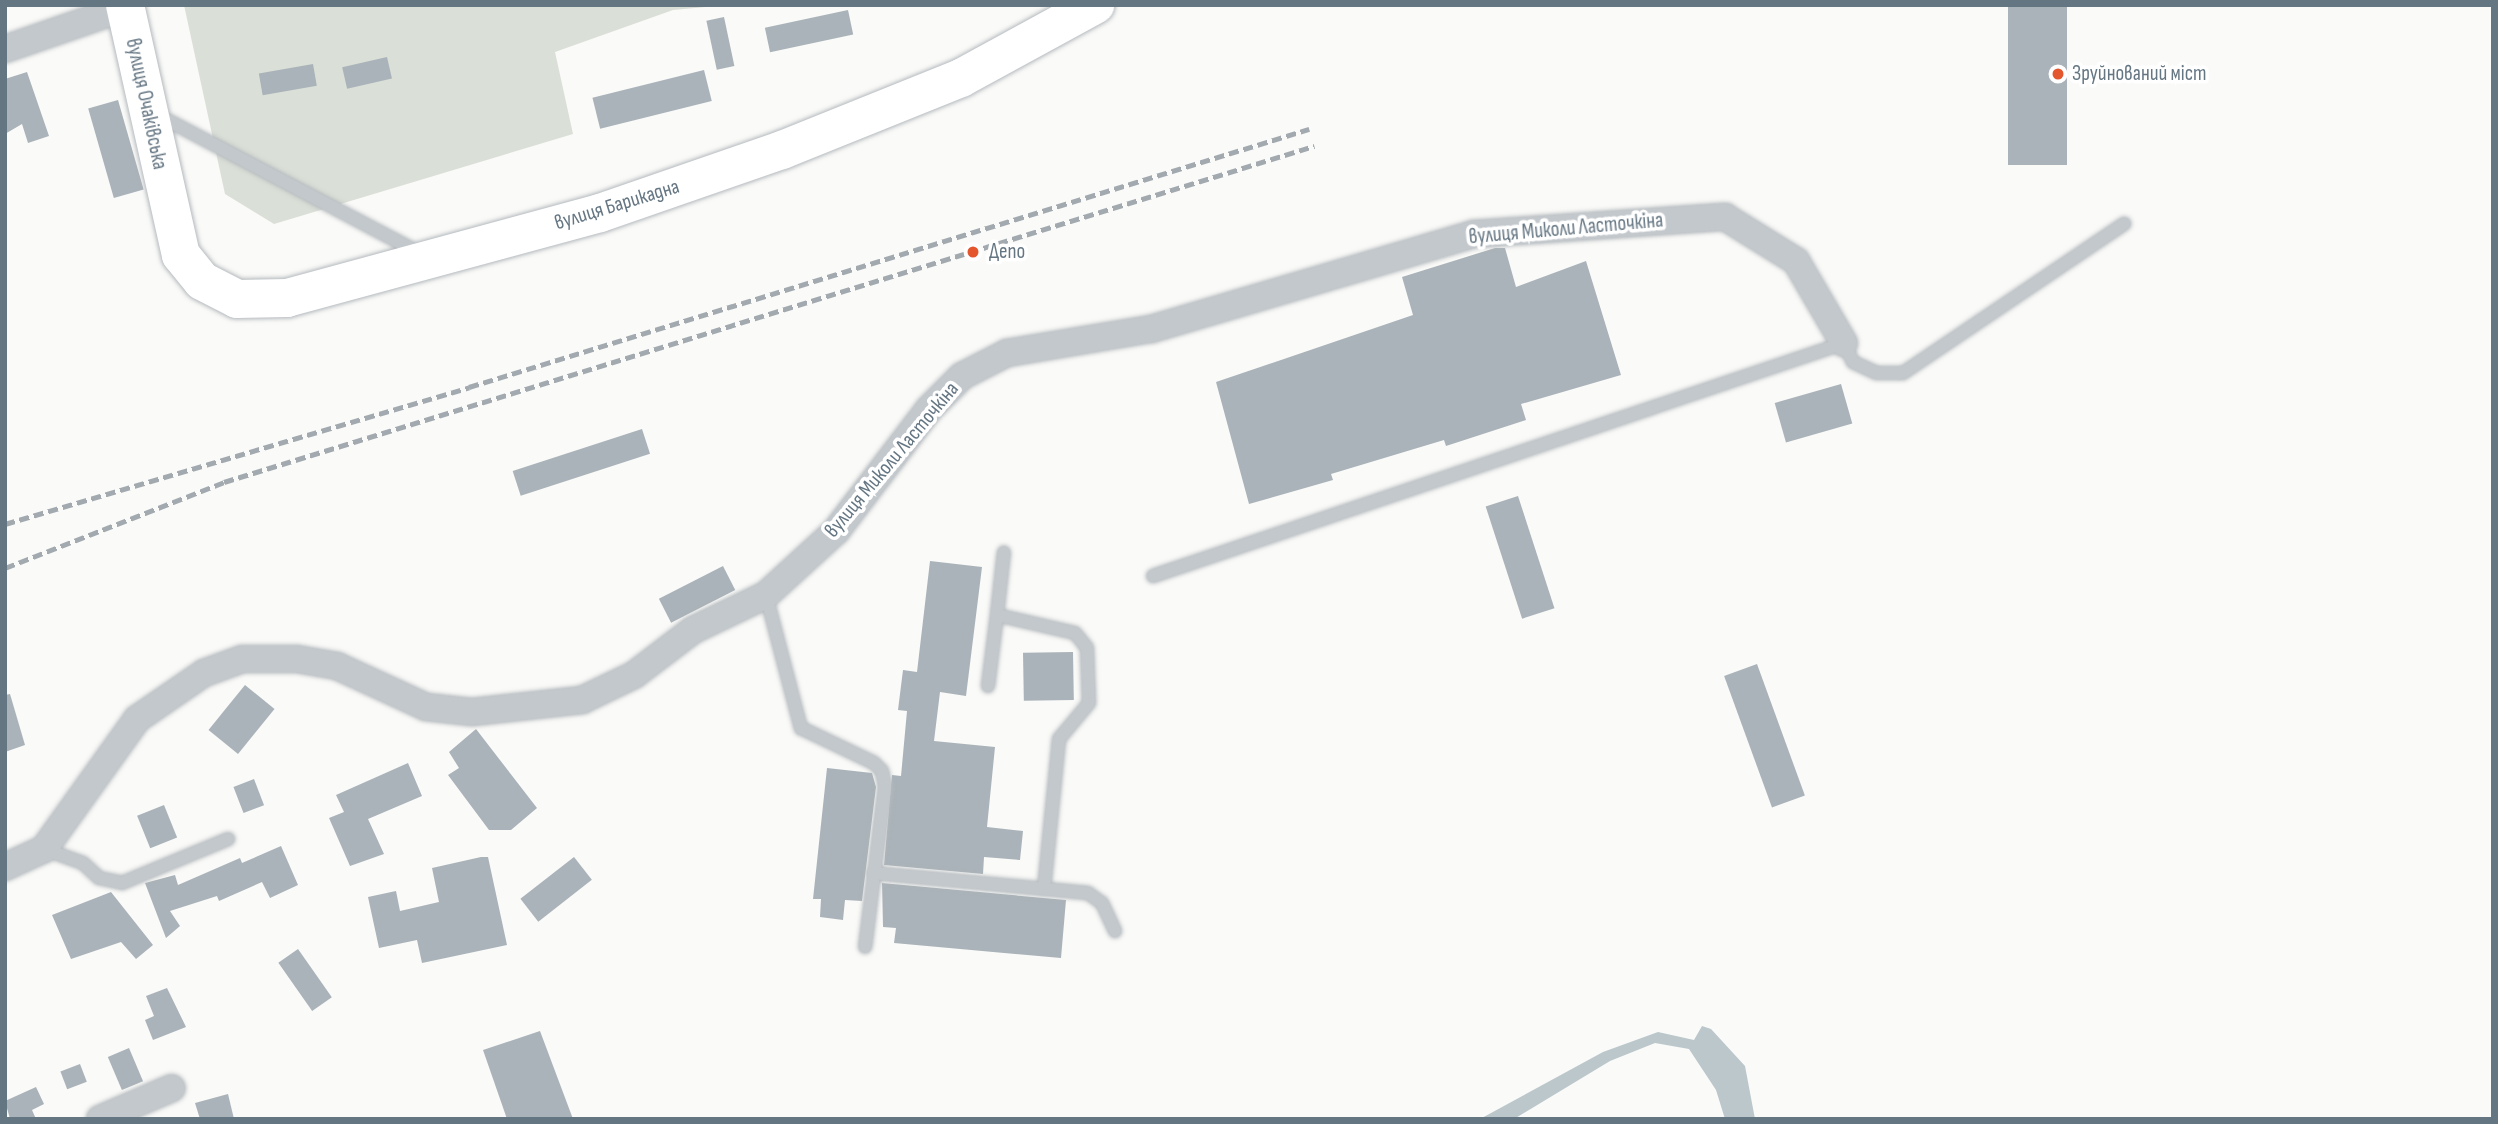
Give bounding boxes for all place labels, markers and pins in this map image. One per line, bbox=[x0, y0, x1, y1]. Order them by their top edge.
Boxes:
place label: Зруйнований міст bbox=[2072, 61, 2207, 87]
marker: Зруйнований міст bbox=[2050, 66, 2066, 82]
place label: Депо bbox=[989, 239, 1025, 265]
marker: Депо bbox=[963, 242, 983, 262]

